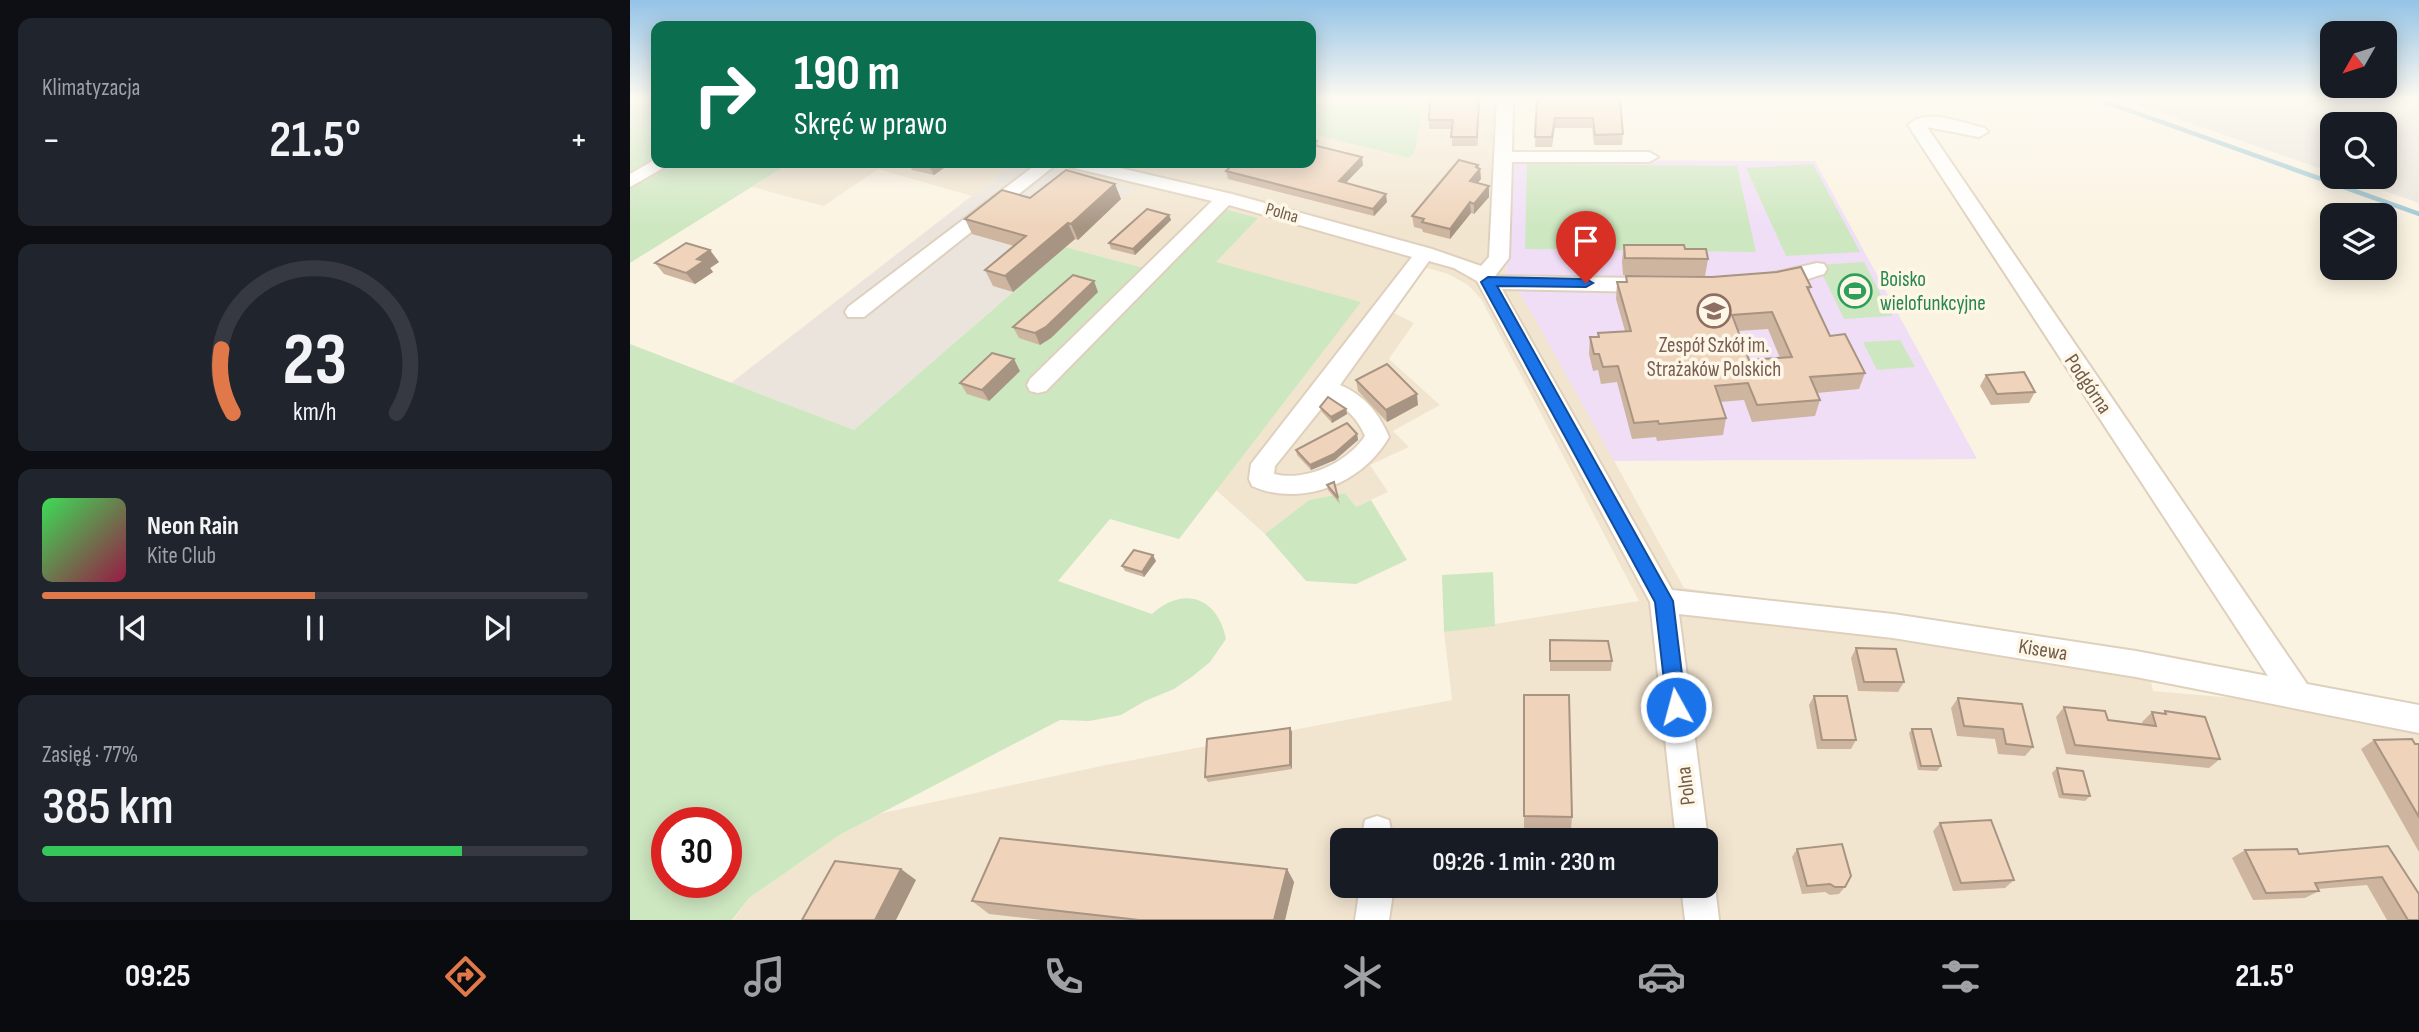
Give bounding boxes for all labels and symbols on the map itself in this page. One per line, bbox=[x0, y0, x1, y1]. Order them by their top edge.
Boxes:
north arrow bbox=[2320, 21, 2398, 98]
street label: Polna bbox=[1263, 198, 1301, 228]
pin bbox=[1556, 211, 1616, 283]
place label: Boisko wielofunkcyjne bbox=[1880, 267, 1986, 316]
sports icon: Boisko wielofunkcyjne bbox=[1836, 272, 1874, 310]
school or university icon: Zespół Szkół im. Strażaków Polskich bbox=[1695, 292, 1733, 330]
place label: Zespół Szkół im. Strażaków Polskich bbox=[1647, 333, 1781, 382]
street label: Podgórna bbox=[2059, 349, 2117, 419]
street label: Kisewa bbox=[2017, 634, 2069, 666]
position arrow bbox=[1639, 670, 1713, 744]
street label: Polna bbox=[1671, 765, 1701, 807]
speed limit sign: 30 bbox=[651, 807, 742, 898]

